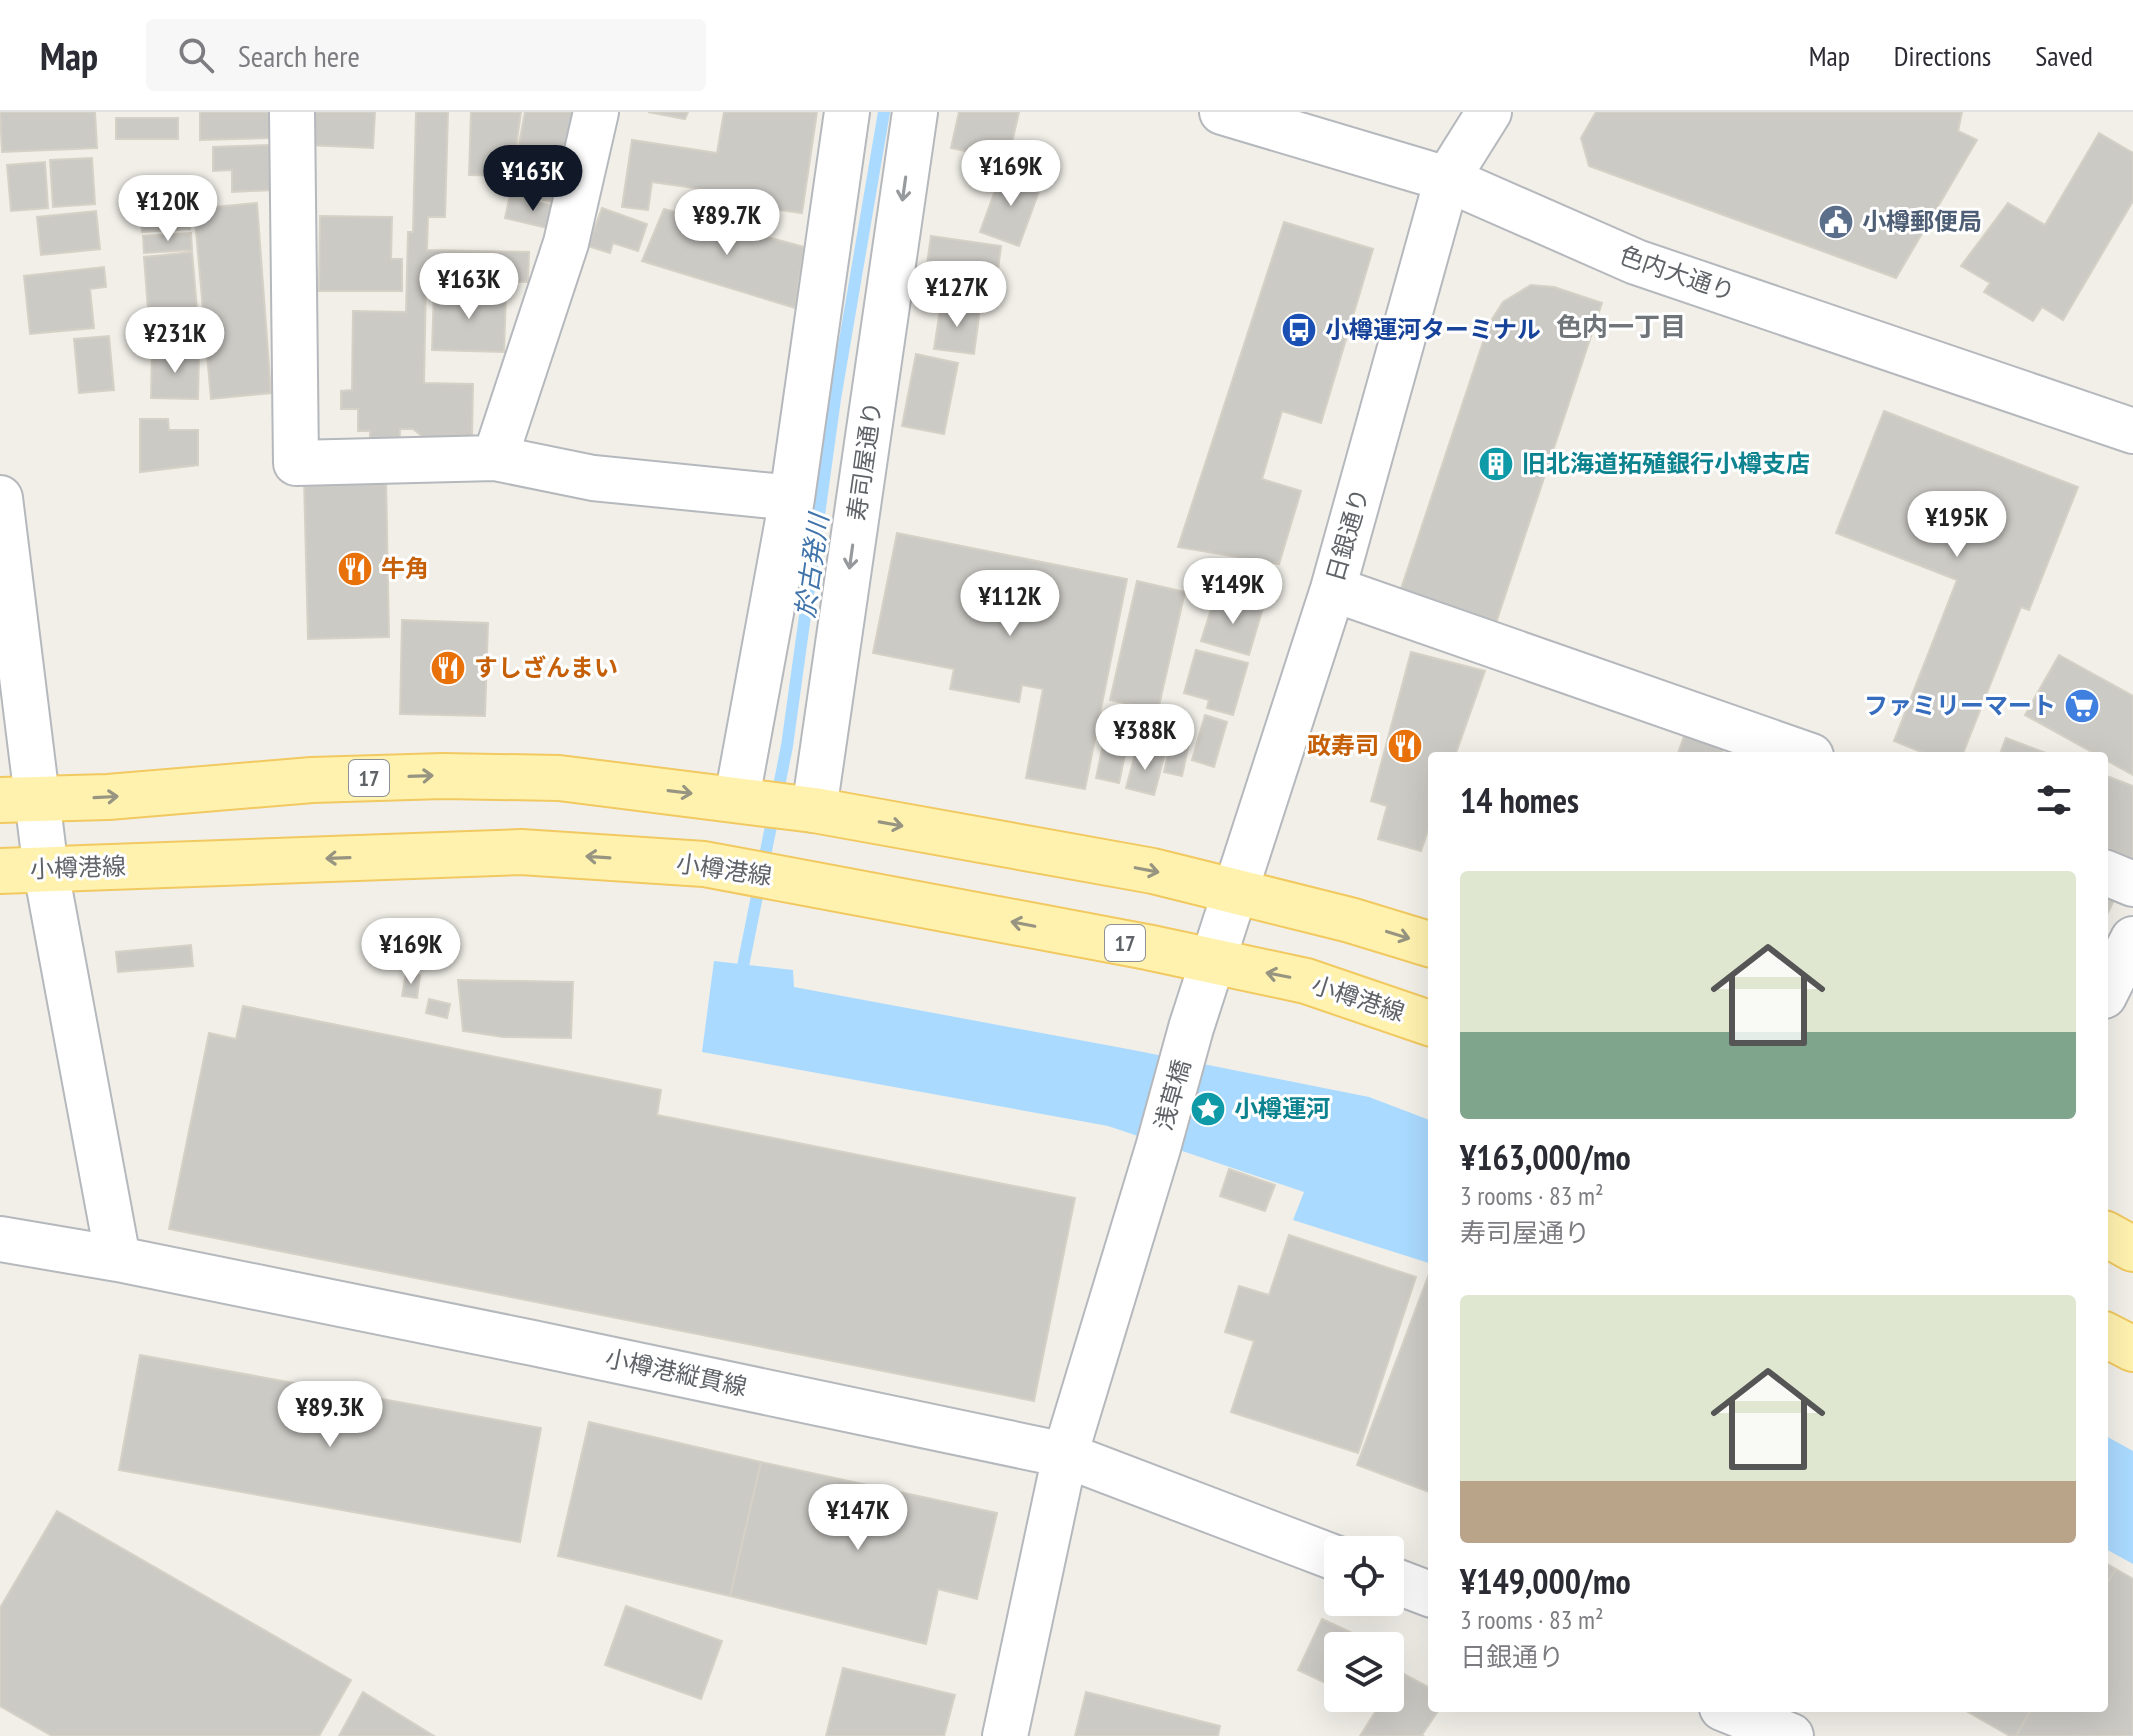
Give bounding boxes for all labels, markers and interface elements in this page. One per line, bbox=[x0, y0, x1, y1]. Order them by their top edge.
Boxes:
search box bbox=[146, 19, 706, 91]
text: Map bbox=[40, 31, 98, 80]
icon: search bbox=[174, 33, 218, 77]
text: Search here bbox=[238, 36, 360, 75]
text: Map bbox=[1809, 37, 1850, 74]
text: Directions bbox=[1894, 37, 1991, 74]
text: Saved bbox=[2035, 37, 2093, 74]
pin: ¥169K bbox=[955, 140, 1067, 208]
pin: ¥163K bbox=[477, 145, 589, 213]
text: ¥169K bbox=[979, 149, 1043, 182]
text: ¥163K bbox=[501, 154, 565, 187]
pin: ¥120K bbox=[112, 175, 224, 243]
one-way arrow bbox=[896, 176, 911, 201]
text: ¥120K bbox=[136, 184, 200, 217]
pin: ¥89.7K bbox=[662, 189, 792, 257]
text: ¥89.7K bbox=[693, 198, 761, 231]
public building icon: 小樽郵便局 bbox=[1817, 203, 1855, 241]
place label: 小樽郵便局 bbox=[1862, 206, 1982, 237]
street label: 色内大通り bbox=[1615, 239, 1739, 308]
pin: ¥163K bbox=[413, 253, 525, 321]
pin: ¥127K bbox=[901, 261, 1013, 329]
text: ¥163K bbox=[437, 262, 501, 295]
text: ¥127K bbox=[925, 270, 989, 303]
pin: ¥231K bbox=[119, 307, 231, 375]
district label: 色内一丁目 bbox=[1556, 310, 1686, 343]
bus stop icon: 小樽運河ターミナル bbox=[1280, 311, 1318, 349]
place label: 小樽運河ターミナル bbox=[1325, 314, 1541, 345]
text: ¥231K bbox=[143, 316, 207, 349]
street label: 寿司屋通り bbox=[841, 399, 888, 523]
building icon: 旧北海道拓殖銀行小樽支店 bbox=[1477, 445, 1515, 483]
place label: 旧北海道拓殖銀行小樽支店 bbox=[1522, 448, 1810, 479]
street label: 日銀通り bbox=[1319, 484, 1376, 585]
pin: ¥195K bbox=[1901, 491, 2013, 559]
text: ¥195K bbox=[1925, 500, 1989, 533]
water label: 於古発川 bbox=[788, 509, 835, 620]
one-way arrow bbox=[843, 544, 858, 570]
restaurant icon: 牛角 bbox=[336, 550, 374, 588]
place label: 牛角 bbox=[381, 553, 429, 584]
pin: ¥149K bbox=[1177, 558, 1289, 626]
text: ¥149K bbox=[1201, 567, 1265, 600]
pin: ¥112K bbox=[954, 570, 1066, 638]
text: ¥112K bbox=[978, 579, 1042, 612]
restaurant icon: すしざんまい bbox=[429, 649, 467, 687]
place label: すしざんまい bbox=[474, 652, 618, 683]
supermarket icon: ファミリーマート bbox=[2063, 687, 2101, 725]
place label: ファミリーマート bbox=[1864, 690, 2056, 721]
pin: ¥388K bbox=[1089, 704, 1201, 772]
text: ¥388K bbox=[1113, 713, 1177, 746]
restaurant icon: 政寿司 bbox=[1386, 727, 1424, 765]
place label: 政寿司 bbox=[1307, 730, 1379, 761]
road number: 17 bbox=[349, 760, 389, 796]
one-way arrow bbox=[407, 769, 434, 784]
text: 14 homes bbox=[1460, 778, 1579, 822]
icon: filters bbox=[2032, 778, 2076, 822]
one-way arrow bbox=[667, 785, 692, 800]
one-way arrow bbox=[92, 789, 119, 804]
one-way arrow bbox=[878, 817, 903, 832]
street label: 小樽港線 bbox=[674, 847, 774, 892]
one-way arrow bbox=[585, 849, 612, 864]
street label: 小樽港線 bbox=[29, 850, 126, 885]
one-way arrow bbox=[325, 851, 352, 866]
one-way arrow bbox=[1133, 863, 1159, 878]
one-way arrow bbox=[1011, 915, 1036, 930]
pin: ¥169K bbox=[355, 918, 467, 986]
icon: home bbox=[1696, 923, 1840, 1067]
road number: 17 bbox=[1105, 925, 1145, 961]
text: ¥169K bbox=[379, 927, 443, 960]
one-way arrow bbox=[1385, 928, 1411, 943]
one-way arrow bbox=[1265, 967, 1291, 982]
street label: 小樽港線 bbox=[1308, 969, 1409, 1028]
street label: 浅草橋 bbox=[1148, 1056, 1197, 1134]
place icon: 小樽運河 bbox=[1189, 1090, 1227, 1128]
place label: 小樽運河 bbox=[1234, 1093, 1330, 1124]
text: ¥163,000/mo bbox=[1460, 1135, 1631, 1179]
text: 3 rooms · 83 m² bbox=[1460, 1179, 1604, 1212]
text: 寿司屋通り bbox=[1460, 1216, 1590, 1249]
street label: 小樽港縦貫線 bbox=[602, 1342, 750, 1403]
icon: home bbox=[1696, 1347, 1840, 1491]
pin: ¥89.3K bbox=[265, 1381, 395, 1449]
text: ¥89.3K bbox=[296, 1390, 364, 1423]
pin: ¥147K bbox=[802, 1484, 914, 1552]
text: ¥147K bbox=[826, 1493, 890, 1526]
map controls bbox=[1324, 1536, 1404, 1712]
button: locate bbox=[1324, 1536, 1404, 1616]
text: ¥149,000/mo bbox=[1460, 1559, 1631, 1603]
text: 3 rooms · 83 m² bbox=[1460, 1603, 1604, 1636]
button: layers bbox=[1324, 1632, 1404, 1712]
text: 日銀通り bbox=[1460, 1640, 1564, 1673]

